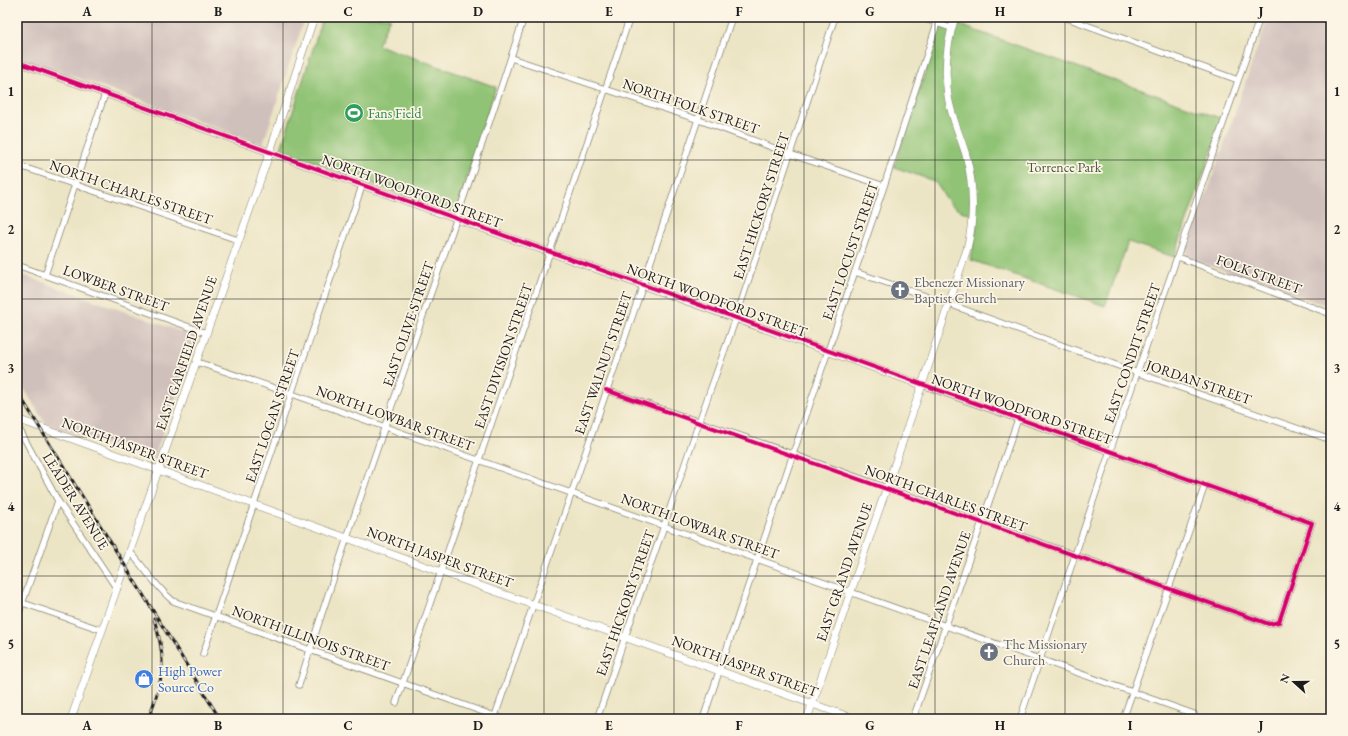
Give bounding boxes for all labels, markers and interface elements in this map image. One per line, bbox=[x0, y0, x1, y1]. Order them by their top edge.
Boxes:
text: A bbox=[81, 3, 92, 20]
text: B bbox=[214, 3, 222, 20]
text: C bbox=[343, 3, 353, 20]
text: D bbox=[473, 3, 483, 20]
text: E bbox=[605, 3, 613, 20]
text: F bbox=[735, 3, 743, 20]
text: G bbox=[865, 3, 875, 20]
text: H bbox=[995, 3, 1006, 20]
text: I bbox=[1128, 3, 1133, 20]
text: J bbox=[1257, 3, 1264, 20]
street label: NORTH FOLK STREET bbox=[620, 74, 762, 138]
text: 1 bbox=[8, 83, 15, 100]
text: 1 bbox=[1334, 83, 1341, 100]
sports icon: Fans Field bbox=[343, 102, 365, 124]
place label: Fans Field bbox=[368, 104, 422, 122]
street label: EAST HICKORY STREET bbox=[729, 130, 793, 282]
street label: NORTH WOODFORD STREET bbox=[319, 150, 505, 232]
street label: NORTH CHARLES STREET bbox=[47, 156, 215, 229]
park label: Torrence Park bbox=[1027, 158, 1102, 176]
street label: EAST LOCUST STREET bbox=[818, 179, 882, 323]
text: 2 bbox=[8, 221, 15, 238]
text: 2 bbox=[1334, 221, 1341, 238]
street label: FOLK STREET bbox=[1214, 250, 1305, 298]
street label: EAST OLIVE STREET bbox=[378, 259, 438, 389]
street label: NORTH WOODFORD STREET bbox=[624, 259, 810, 341]
street label: LOWBER STREET bbox=[61, 261, 172, 316]
street label: EAST GARFIELD AVENUE bbox=[151, 273, 221, 432]
place label: Ebenezer Missionary Baptist Church bbox=[914, 273, 1026, 307]
church icon: Ebenezer Missionary Baptist Church bbox=[889, 279, 911, 301]
street label: EAST DIVISION STREET bbox=[470, 280, 537, 431]
street label: EAST CONDIT STREET bbox=[1100, 280, 1165, 425]
street label: EAST WALNUT STREET bbox=[570, 289, 636, 437]
street label: EAST LOGAN STREET bbox=[241, 346, 303, 485]
street label: JORDAN STREET bbox=[1143, 355, 1255, 409]
text: 3 bbox=[8, 360, 15, 377]
text: 3 bbox=[1334, 360, 1341, 377]
street label: NORTH WOODFORD STREET bbox=[929, 370, 1116, 449]
street label: NORTH LOWBAR STREET bbox=[314, 381, 477, 455]
street label: NORTH JASPER STREET bbox=[59, 413, 211, 483]
street label: LEADER AVENUE bbox=[39, 449, 113, 553]
street label: NORTH CHARLES STREET bbox=[862, 460, 1030, 536]
street label: NORTH LOWBAR STREET bbox=[619, 489, 782, 563]
text: 4 bbox=[8, 498, 15, 515]
text: 4 bbox=[1334, 498, 1341, 515]
street label: EAST GRAND AVENUE bbox=[812, 500, 876, 644]
street label: NORTH JASPER STREET bbox=[364, 522, 516, 592]
street label: EAST HICKORY STREET bbox=[592, 527, 659, 678]
street label: EAST LEAFLAND AVENUE bbox=[903, 529, 975, 691]
street label: NORTH ILLINOIS STREET bbox=[230, 601, 393, 675]
street label: NORTH JASPER STREET bbox=[669, 631, 821, 701]
place label: The Missionary Church bbox=[1003, 635, 1088, 669]
text: 5 bbox=[8, 636, 14, 653]
text: 5 bbox=[1334, 636, 1340, 653]
church icon: The Missionary Church bbox=[978, 641, 1000, 663]
place label: High Power Source Co bbox=[158, 662, 222, 696]
north arrow bbox=[1274, 662, 1314, 702]
shop icon: High Power Source Co bbox=[133, 668, 155, 690]
text: N bbox=[1277, 672, 1293, 685]
text: A bbox=[81, 717, 92, 734]
text: B bbox=[214, 717, 222, 734]
text: C bbox=[343, 717, 353, 734]
text: D bbox=[473, 717, 483, 734]
text: E bbox=[605, 717, 613, 734]
text: F bbox=[735, 717, 743, 734]
text: G bbox=[865, 717, 875, 734]
text: H bbox=[995, 717, 1006, 734]
text: I bbox=[1128, 717, 1133, 734]
text: J bbox=[1257, 717, 1264, 734]

